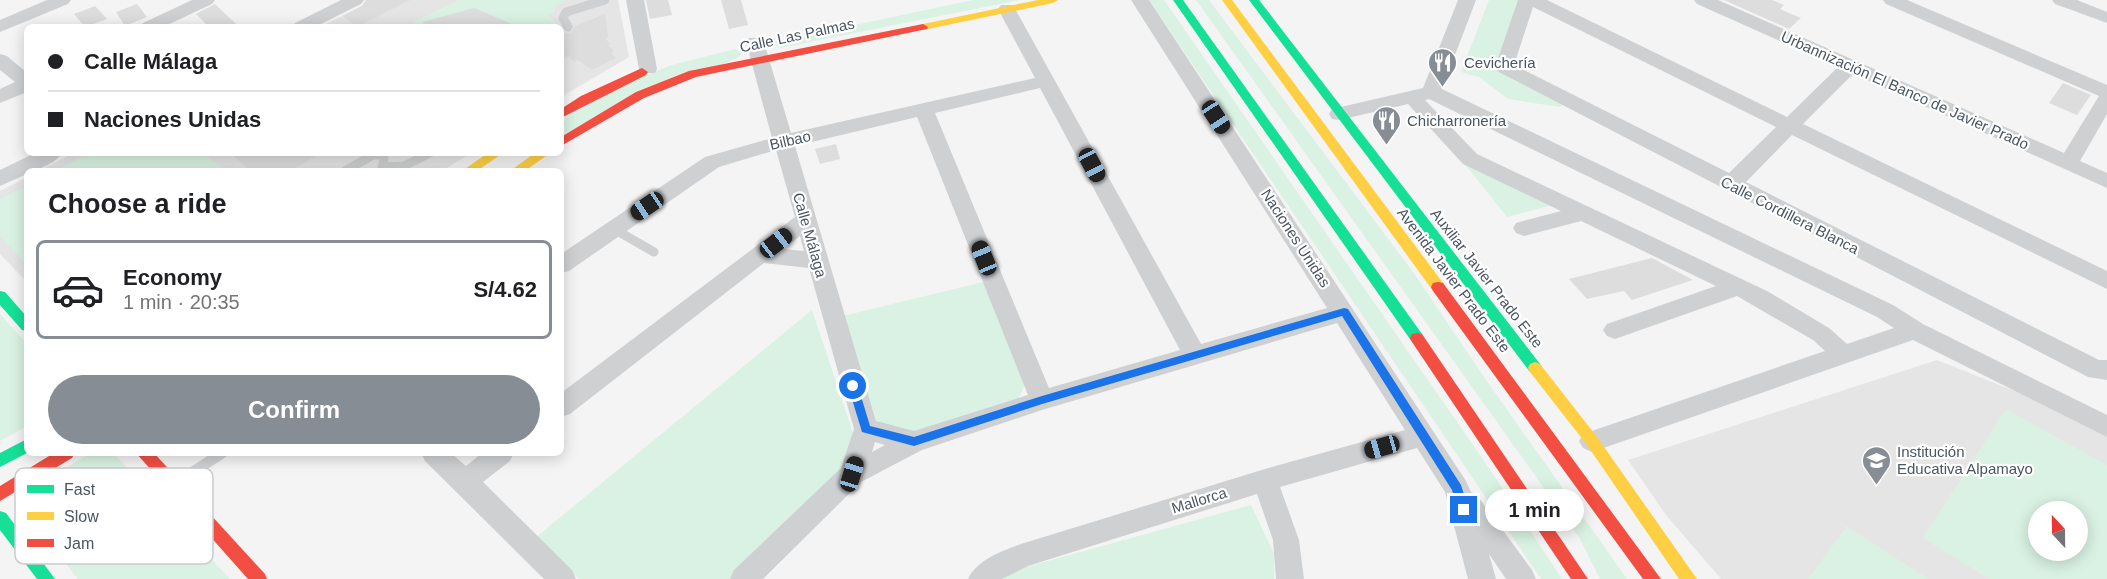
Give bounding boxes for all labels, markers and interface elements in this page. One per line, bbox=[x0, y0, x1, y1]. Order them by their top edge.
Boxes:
street label: Calle Las Palmas bbox=[738, 15, 856, 55]
street label: Urbannización El Banco de Javier Prado bbox=[1779, 27, 2031, 153]
restaurant icon: Cevichería bbox=[1427, 46, 1459, 88]
text: Calle Málaga bbox=[84, 49, 217, 74]
place label: Cevichería bbox=[1464, 54, 1536, 71]
car bbox=[1199, 97, 1233, 137]
restaurant icon: Chicharronería bbox=[1370, 104, 1402, 146]
text: Naciones Unidas bbox=[84, 107, 261, 132]
place label: Chicharronería bbox=[1407, 112, 1507, 129]
street label: Bilbao bbox=[768, 127, 812, 153]
car bbox=[1076, 145, 1108, 185]
street label: Calle Cordillera Blanca bbox=[1718, 173, 1862, 258]
street label: Naciones Unidas bbox=[1258, 186, 1334, 290]
car bbox=[627, 188, 667, 224]
text: Choose a ride bbox=[48, 189, 227, 219]
street label: Calle Málaga bbox=[790, 191, 830, 280]
street label: Avenida Javier Prado Este bbox=[1394, 204, 1514, 356]
street label: Auxiliar Javier Prado Este bbox=[1427, 205, 1547, 351]
car bbox=[756, 225, 796, 261]
car bbox=[969, 238, 999, 278]
icon: car bbox=[51, 263, 105, 317]
text: Economy bbox=[123, 265, 222, 290]
text: S/4.62 bbox=[473, 277, 537, 302]
text: 1 min · 20:35 bbox=[123, 291, 240, 313]
route start bbox=[839, 372, 866, 399]
button: Confirm bbox=[48, 375, 540, 444]
car bbox=[1362, 433, 1402, 461]
place label: Institución Educativa Alpamayo bbox=[1897, 443, 2033, 477]
school or university icon: Institución Educativa Alpamayo bbox=[1860, 444, 1892, 486]
car bbox=[838, 454, 866, 494]
legend bbox=[15, 468, 213, 564]
text: Fast bbox=[64, 481, 96, 498]
street label: Mallorca bbox=[1169, 483, 1229, 516]
callout: 1 min bbox=[1485, 489, 1584, 531]
route end bbox=[1450, 496, 1477, 523]
text: 1 min bbox=[1508, 499, 1561, 521]
north arrow bbox=[2028, 501, 2088, 561]
map controls bbox=[2028, 501, 2088, 561]
text: Slow bbox=[64, 508, 99, 525]
text: Jam bbox=[64, 535, 94, 552]

